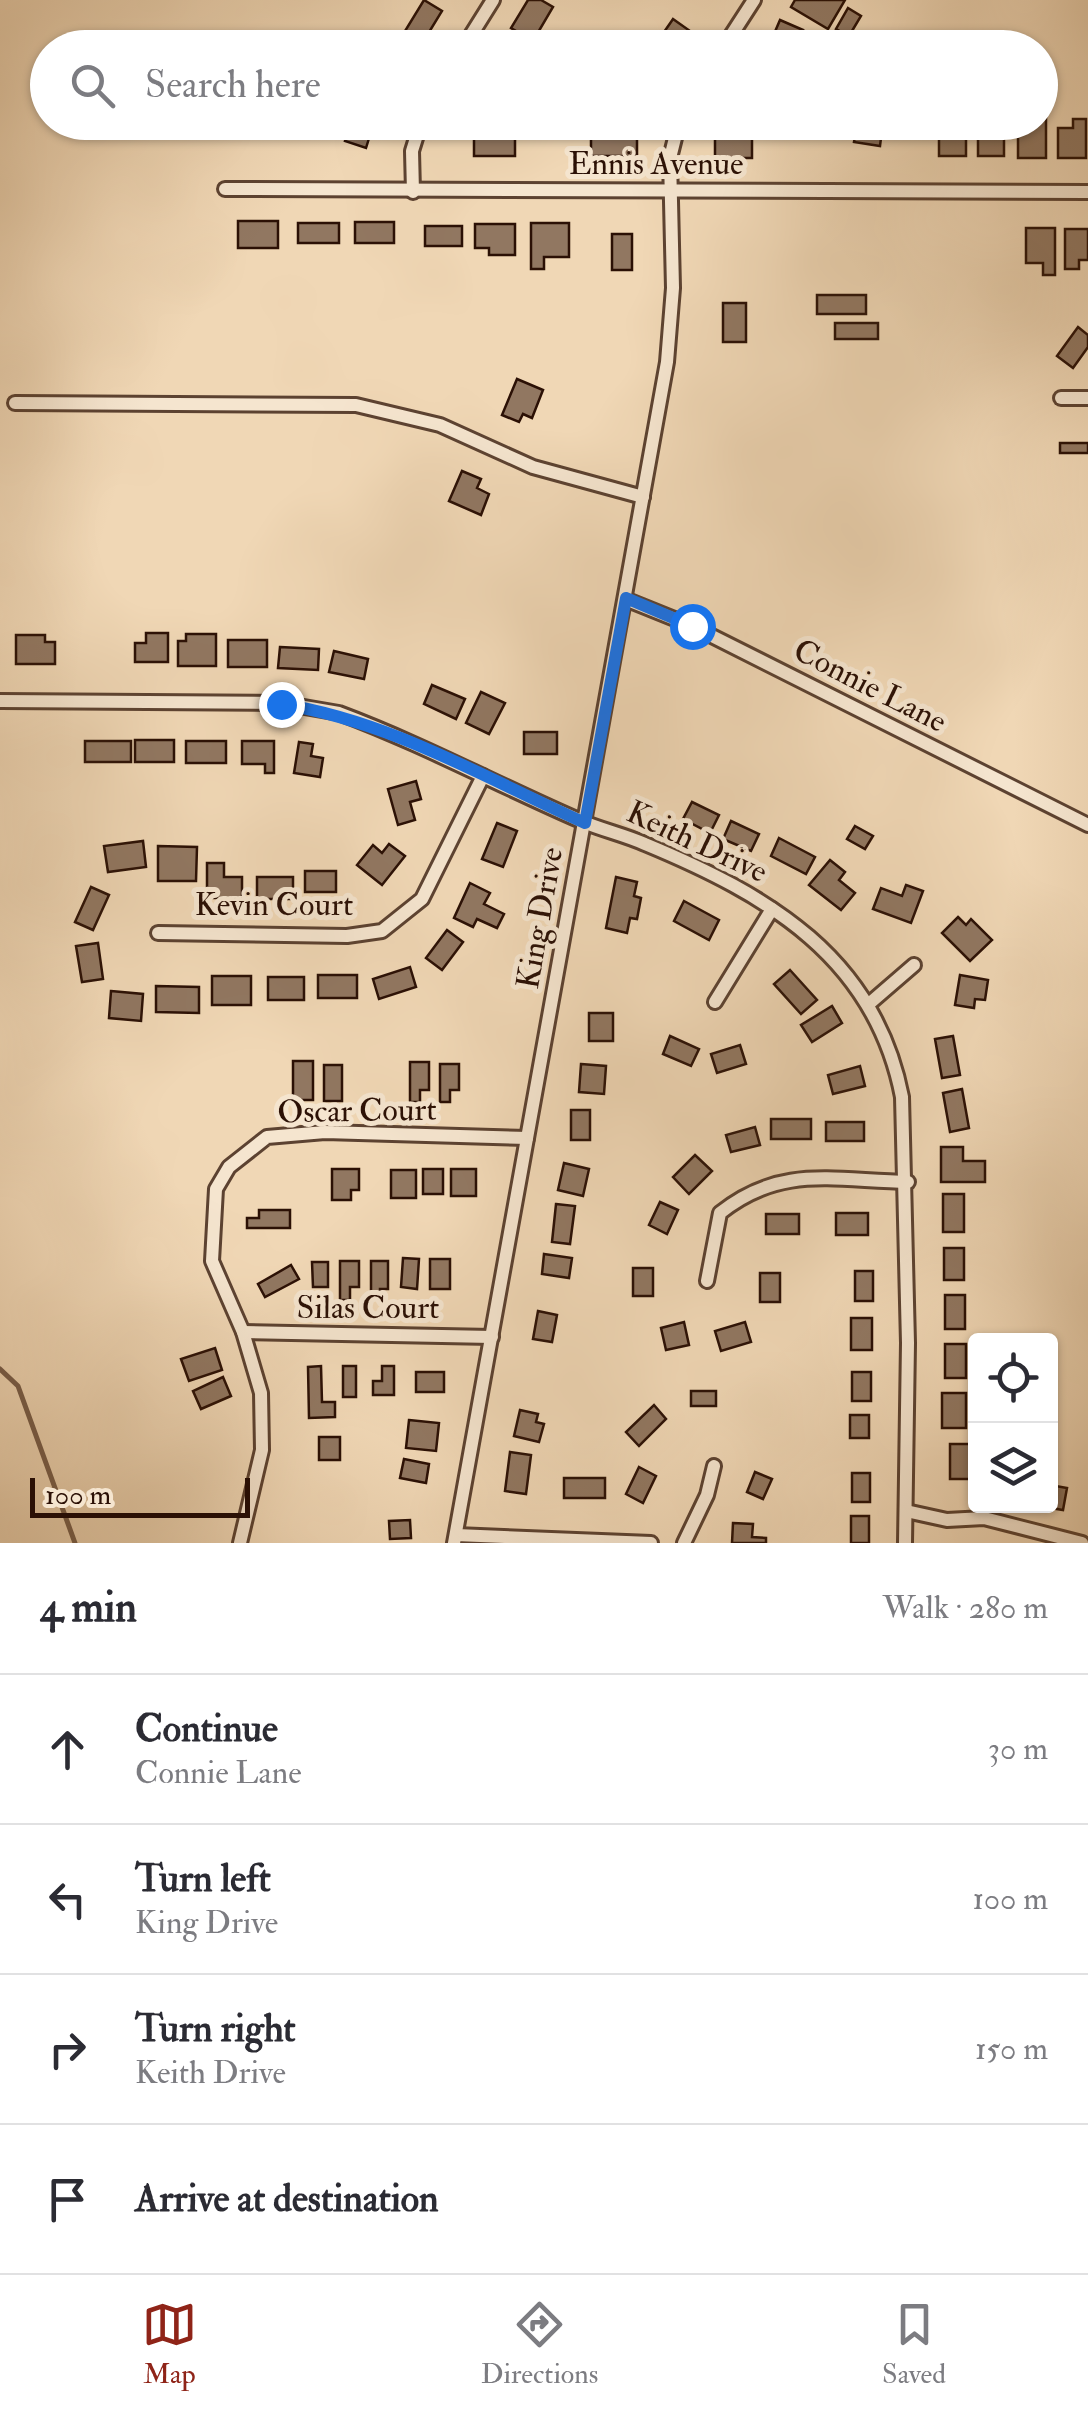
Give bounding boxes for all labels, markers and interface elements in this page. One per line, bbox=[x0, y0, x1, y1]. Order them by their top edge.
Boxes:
search box bbox=[30, 30, 1058, 140]
icon: search bbox=[65, 58, 120, 113]
text: Search here bbox=[145, 61, 321, 109]
street label: Ennis Avenue bbox=[569, 144, 743, 184]
route start bbox=[670, 604, 716, 650]
street label: Connie Lane bbox=[787, 630, 953, 742]
route end bbox=[259, 682, 305, 728]
street label: Keith Drive bbox=[620, 792, 774, 892]
street label: King Drive bbox=[508, 844, 572, 992]
street label: Kevin Court bbox=[195, 885, 353, 925]
street label: Oscar Court bbox=[277, 1090, 437, 1132]
street label: Silas Court bbox=[297, 1288, 439, 1328]
map controls bbox=[968, 1333, 1058, 1513]
button: locate bbox=[968, 1333, 1058, 1423]
button: layers bbox=[968, 1423, 1058, 1513]
scale bar bbox=[30, 1473, 250, 1518]
text: 100 m bbox=[45, 1478, 111, 1513]
text: 4 min bbox=[40, 1582, 137, 1634]
text: Walk · 280 m bbox=[883, 1588, 1048, 1628]
text: Continue bbox=[135, 1705, 278, 1753]
icon: ahead bbox=[40, 1722, 95, 1777]
text: 30 m bbox=[988, 1729, 1048, 1769]
text: Connie Lane bbox=[135, 1753, 302, 1793]
text: Turn left bbox=[135, 1855, 271, 1903]
icon: left bbox=[40, 1872, 95, 1927]
text: 100 m bbox=[972, 1879, 1048, 1919]
text: King Drive bbox=[135, 1903, 278, 1943]
text: Turn right bbox=[135, 2005, 296, 2053]
icon: right bbox=[40, 2022, 95, 2077]
text: 150 m bbox=[975, 2029, 1048, 2069]
text: Keith Drive bbox=[135, 2053, 286, 2093]
icon: arrive bbox=[40, 2172, 95, 2227]
text: Arrive at destination bbox=[135, 2175, 439, 2223]
tab: Map bbox=[142, 2297, 197, 2392]
tab: Directions bbox=[481, 2297, 598, 2392]
tab: Saved bbox=[882, 2297, 946, 2392]

